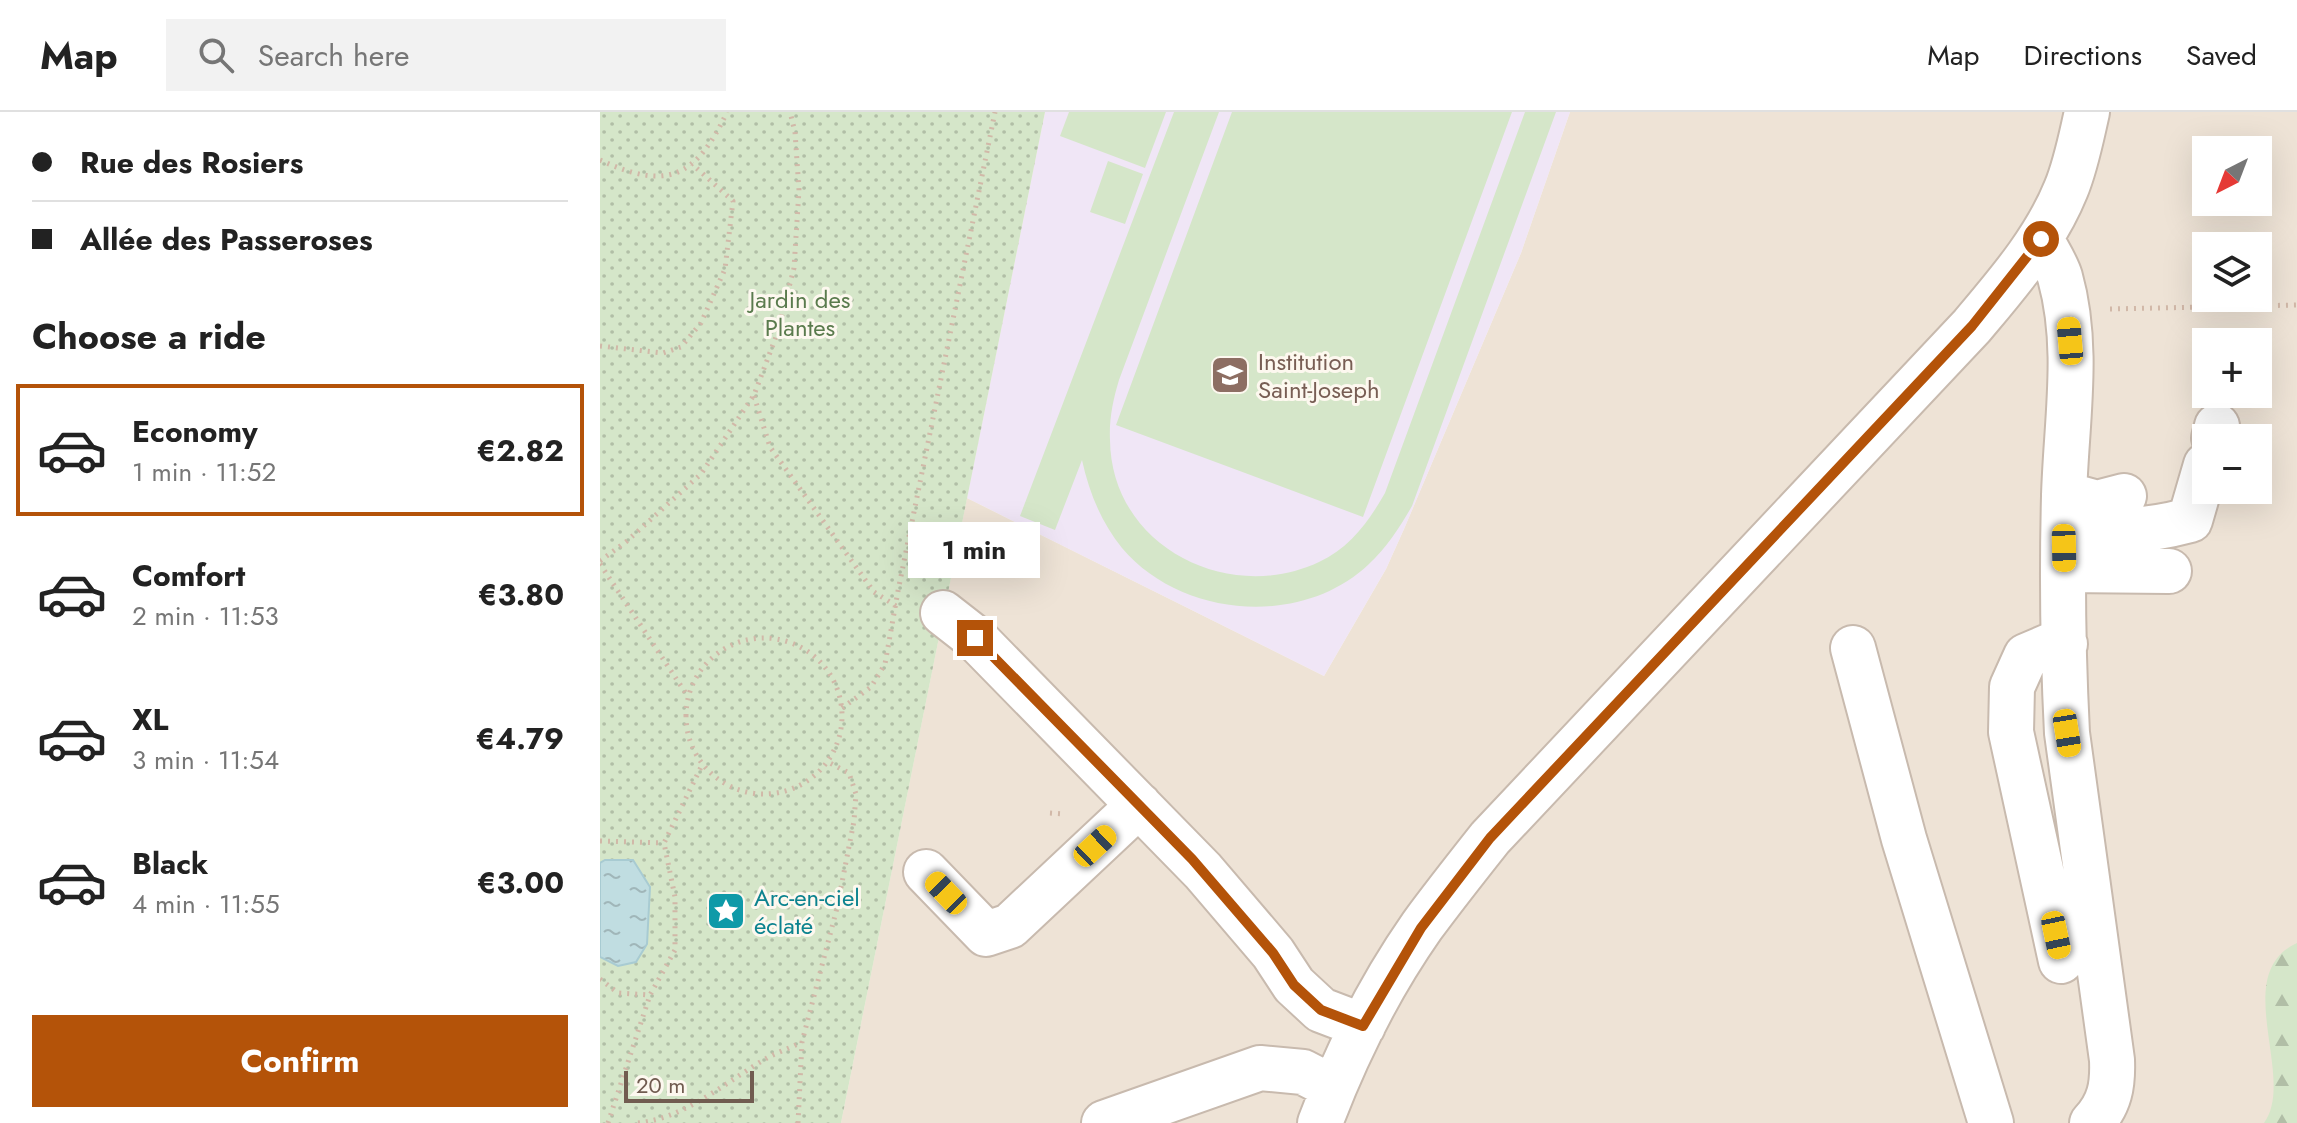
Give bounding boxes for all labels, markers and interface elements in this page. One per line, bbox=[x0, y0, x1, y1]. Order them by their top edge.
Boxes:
search box bbox=[166, 19, 726, 91]
text: Map bbox=[40, 28, 118, 83]
icon: search bbox=[194, 33, 238, 77]
text: Search here bbox=[258, 34, 410, 77]
text: Map bbox=[1927, 35, 1979, 76]
text: Directions bbox=[2023, 35, 2142, 76]
text: Saved bbox=[2186, 35, 2257, 76]
north arrow bbox=[2192, 136, 2272, 216]
map controls bbox=[2192, 136, 2272, 504]
text: Rue des Rosiers bbox=[80, 141, 304, 184]
text: Allée des Passeroses bbox=[80, 218, 373, 261]
route start bbox=[2023, 221, 2059, 257]
button: layers bbox=[2192, 232, 2272, 312]
park label: Jardin des Plantes bbox=[747, 282, 850, 345]
text: Choose a ride bbox=[32, 310, 266, 362]
car bbox=[2056, 316, 2084, 366]
button: + bbox=[2192, 328, 2272, 408]
place label: Institution Saint-Joseph bbox=[1258, 344, 1380, 407]
school or university icon: Institution Saint-Joseph bbox=[1209, 354, 1251, 396]
text: Economy bbox=[132, 410, 258, 453]
icon: car bbox=[36, 414, 108, 486]
button: − bbox=[2192, 424, 2272, 504]
text: €2.82 bbox=[477, 429, 564, 472]
text: 1 min · 11:52 bbox=[132, 453, 276, 491]
callout: 1 min bbox=[909, 522, 1041, 578]
car bbox=[2052, 524, 2076, 572]
text: 1 min bbox=[942, 531, 1006, 569]
text: Comfort bbox=[132, 554, 245, 597]
icon: car bbox=[36, 558, 108, 630]
text: €3.80 bbox=[478, 573, 564, 616]
text: 2 min · 11:53 bbox=[132, 597, 279, 635]
route end bbox=[957, 620, 993, 656]
text: XL bbox=[132, 698, 168, 741]
icon: car bbox=[36, 702, 108, 774]
car bbox=[2051, 707, 2083, 759]
text: €4.79 bbox=[476, 717, 564, 760]
text: 3 min · 11:54 bbox=[132, 741, 279, 779]
car bbox=[1069, 821, 1121, 871]
text: Black bbox=[132, 842, 208, 885]
icon: car bbox=[36, 846, 108, 918]
text: €3.00 bbox=[477, 861, 564, 904]
car bbox=[921, 867, 971, 919]
place label: Arc-en-ciel éclaté bbox=[754, 880, 860, 943]
text: 4 min · 11:55 bbox=[132, 885, 280, 923]
place icon: Arc-en-ciel éclaté bbox=[705, 890, 747, 932]
car bbox=[2039, 909, 2073, 961]
button: Confirm bbox=[32, 1015, 568, 1107]
scale bar bbox=[624, 1067, 754, 1103]
text: 20 m bbox=[636, 1069, 685, 1101]

